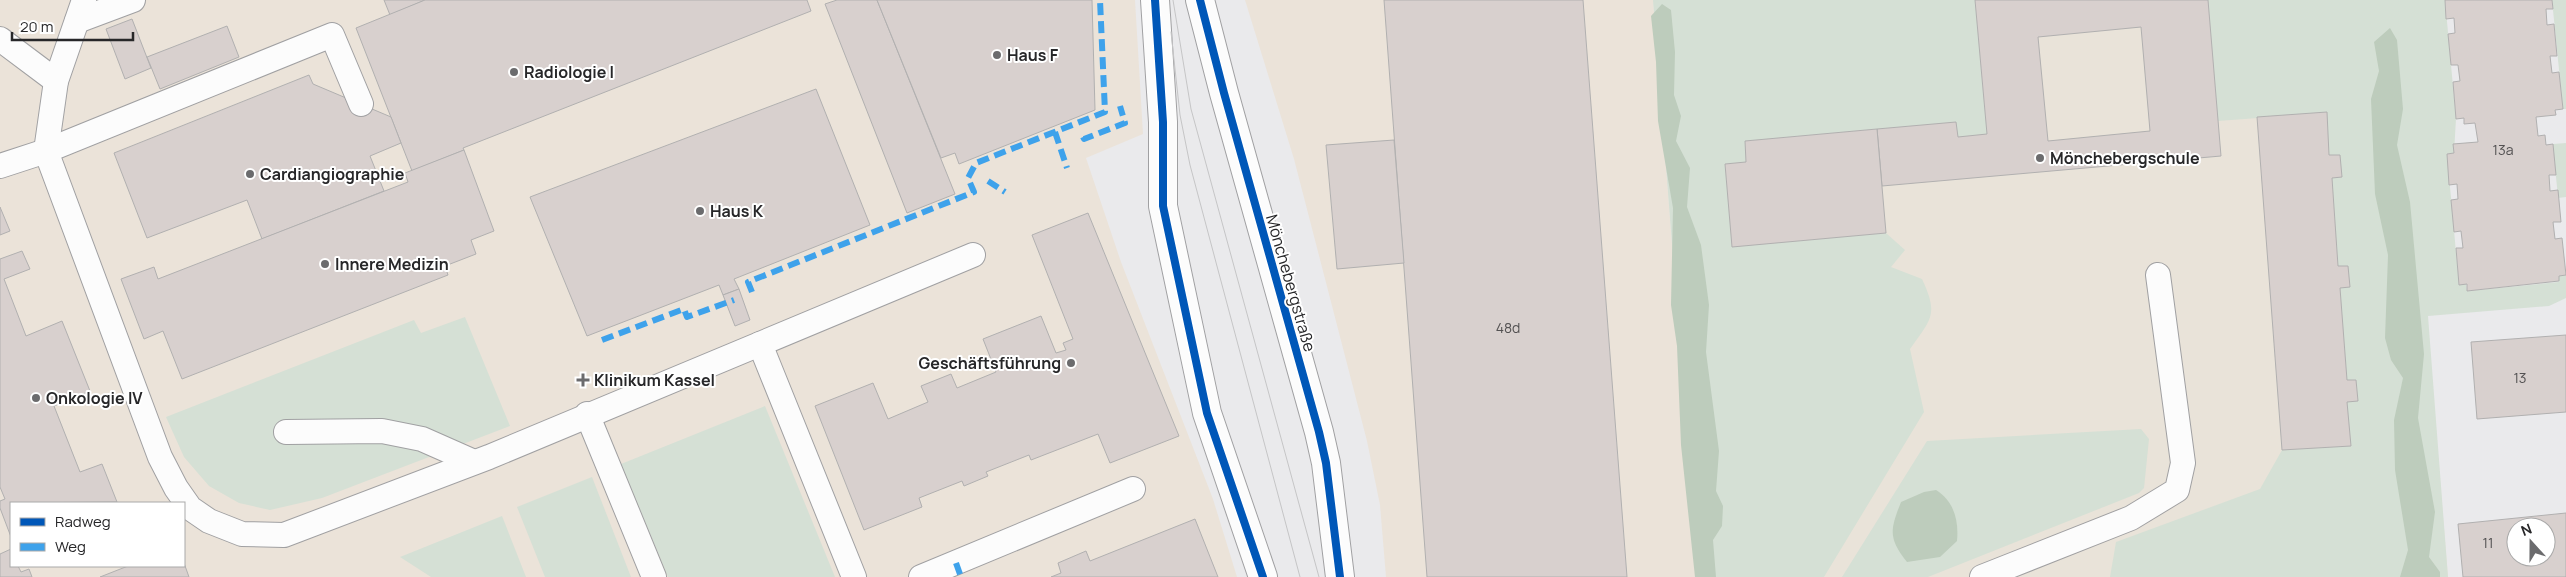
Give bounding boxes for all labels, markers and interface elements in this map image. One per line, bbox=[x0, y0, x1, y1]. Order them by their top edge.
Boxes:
scale bar bbox=[12, 10, 134, 42]
text: 20 m bbox=[20, 16, 53, 37]
place label: Haus F bbox=[1007, 44, 1059, 66]
marker: Haus F bbox=[991, 49, 1003, 61]
place label: Radiologie I bbox=[524, 61, 614, 83]
marker: Radiologie I bbox=[508, 66, 520, 78]
house number: 13a bbox=[2493, 140, 2513, 159]
place label: Mönchebergschule bbox=[2050, 147, 2200, 169]
marker: Mönchebergschule bbox=[2034, 152, 2046, 164]
place label: Cardiangiographie bbox=[260, 163, 405, 185]
marker: Cardiangiographie bbox=[244, 168, 256, 180]
place label: Haus K bbox=[710, 200, 764, 222]
marker: Haus K bbox=[694, 205, 706, 217]
street label: Mönchebergstraße bbox=[1261, 212, 1321, 354]
place label: Innere Medizin bbox=[335, 253, 449, 275]
marker: Innere Medizin bbox=[319, 258, 331, 270]
house number: 48d bbox=[1496, 318, 1520, 337]
place label: Geschäftsführung bbox=[919, 352, 1061, 374]
marker: Geschäftsführung bbox=[1065, 357, 1077, 369]
house number: 13 bbox=[2513, 368, 2527, 387]
place label: Klinikum Kassel bbox=[594, 369, 715, 391]
marker: Klinikum Kassel bbox=[576, 373, 590, 387]
place label: Onkologie IV bbox=[46, 387, 143, 409]
marker: Onkologie IV bbox=[30, 392, 42, 404]
legend bbox=[10, 502, 185, 567]
text: Radweg bbox=[55, 511, 111, 532]
north arrow bbox=[2506, 517, 2556, 567]
text: N bbox=[2518, 519, 2534, 540]
house number: 11 bbox=[2483, 533, 2493, 552]
text: Weg bbox=[55, 536, 86, 557]

